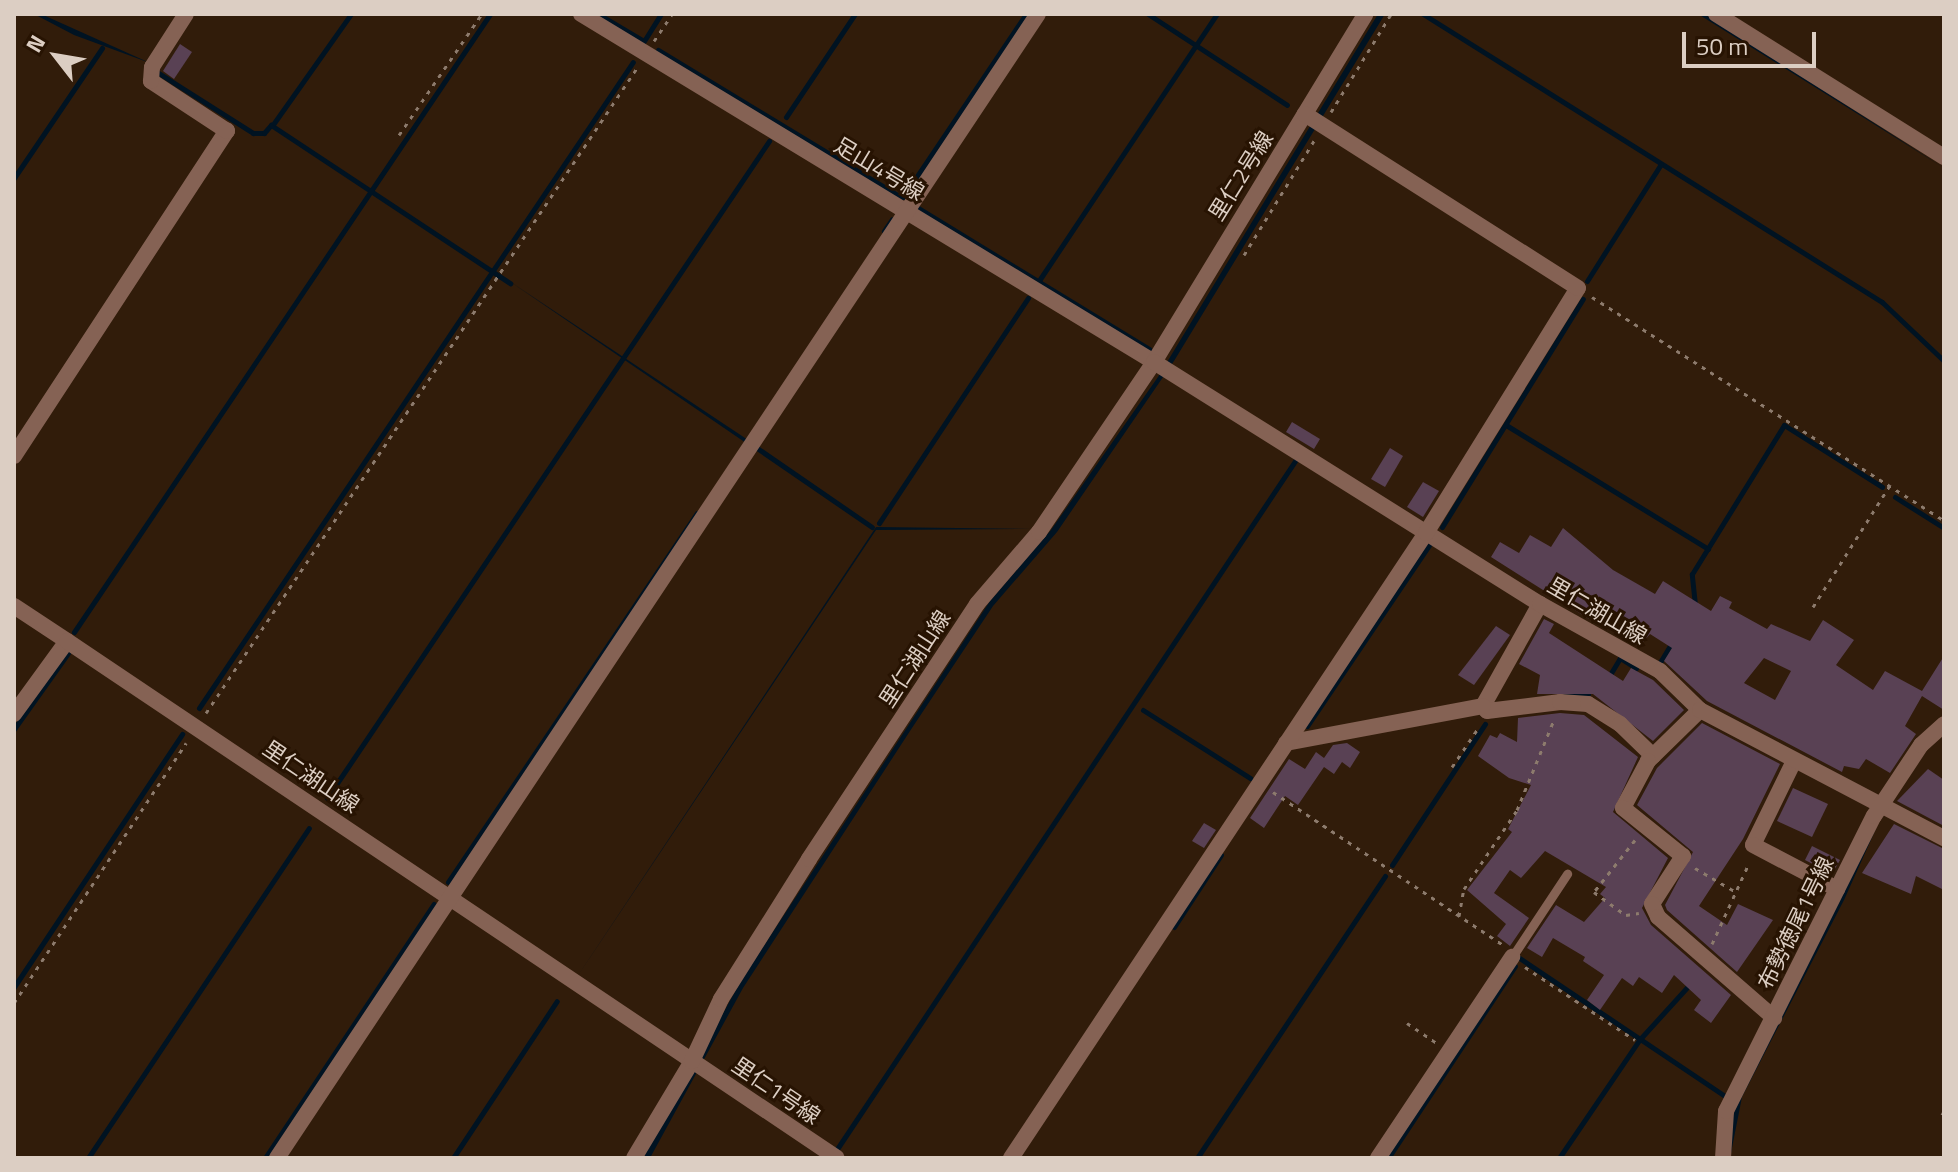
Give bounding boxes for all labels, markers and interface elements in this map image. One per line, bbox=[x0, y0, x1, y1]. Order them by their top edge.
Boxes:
north arrow bbox=[16, 16, 96, 96]
scale bar bbox=[1686, 16, 1820, 66]
text: N bbox=[17, 28, 54, 59]
text: 50 m bbox=[1696, 28, 1748, 64]
street label: 里仁2号線 bbox=[1203, 126, 1279, 226]
street label: 足山4号線 bbox=[829, 132, 929, 206]
street label: 里仁湖山線 bbox=[1543, 572, 1651, 650]
street label: 里仁湖山線 bbox=[874, 606, 956, 712]
street label: 里仁湖山線 bbox=[258, 735, 364, 819]
street label: 布勢徳尾1号線 bbox=[1753, 852, 1839, 994]
street label: 里仁1号線 bbox=[727, 1052, 825, 1130]

